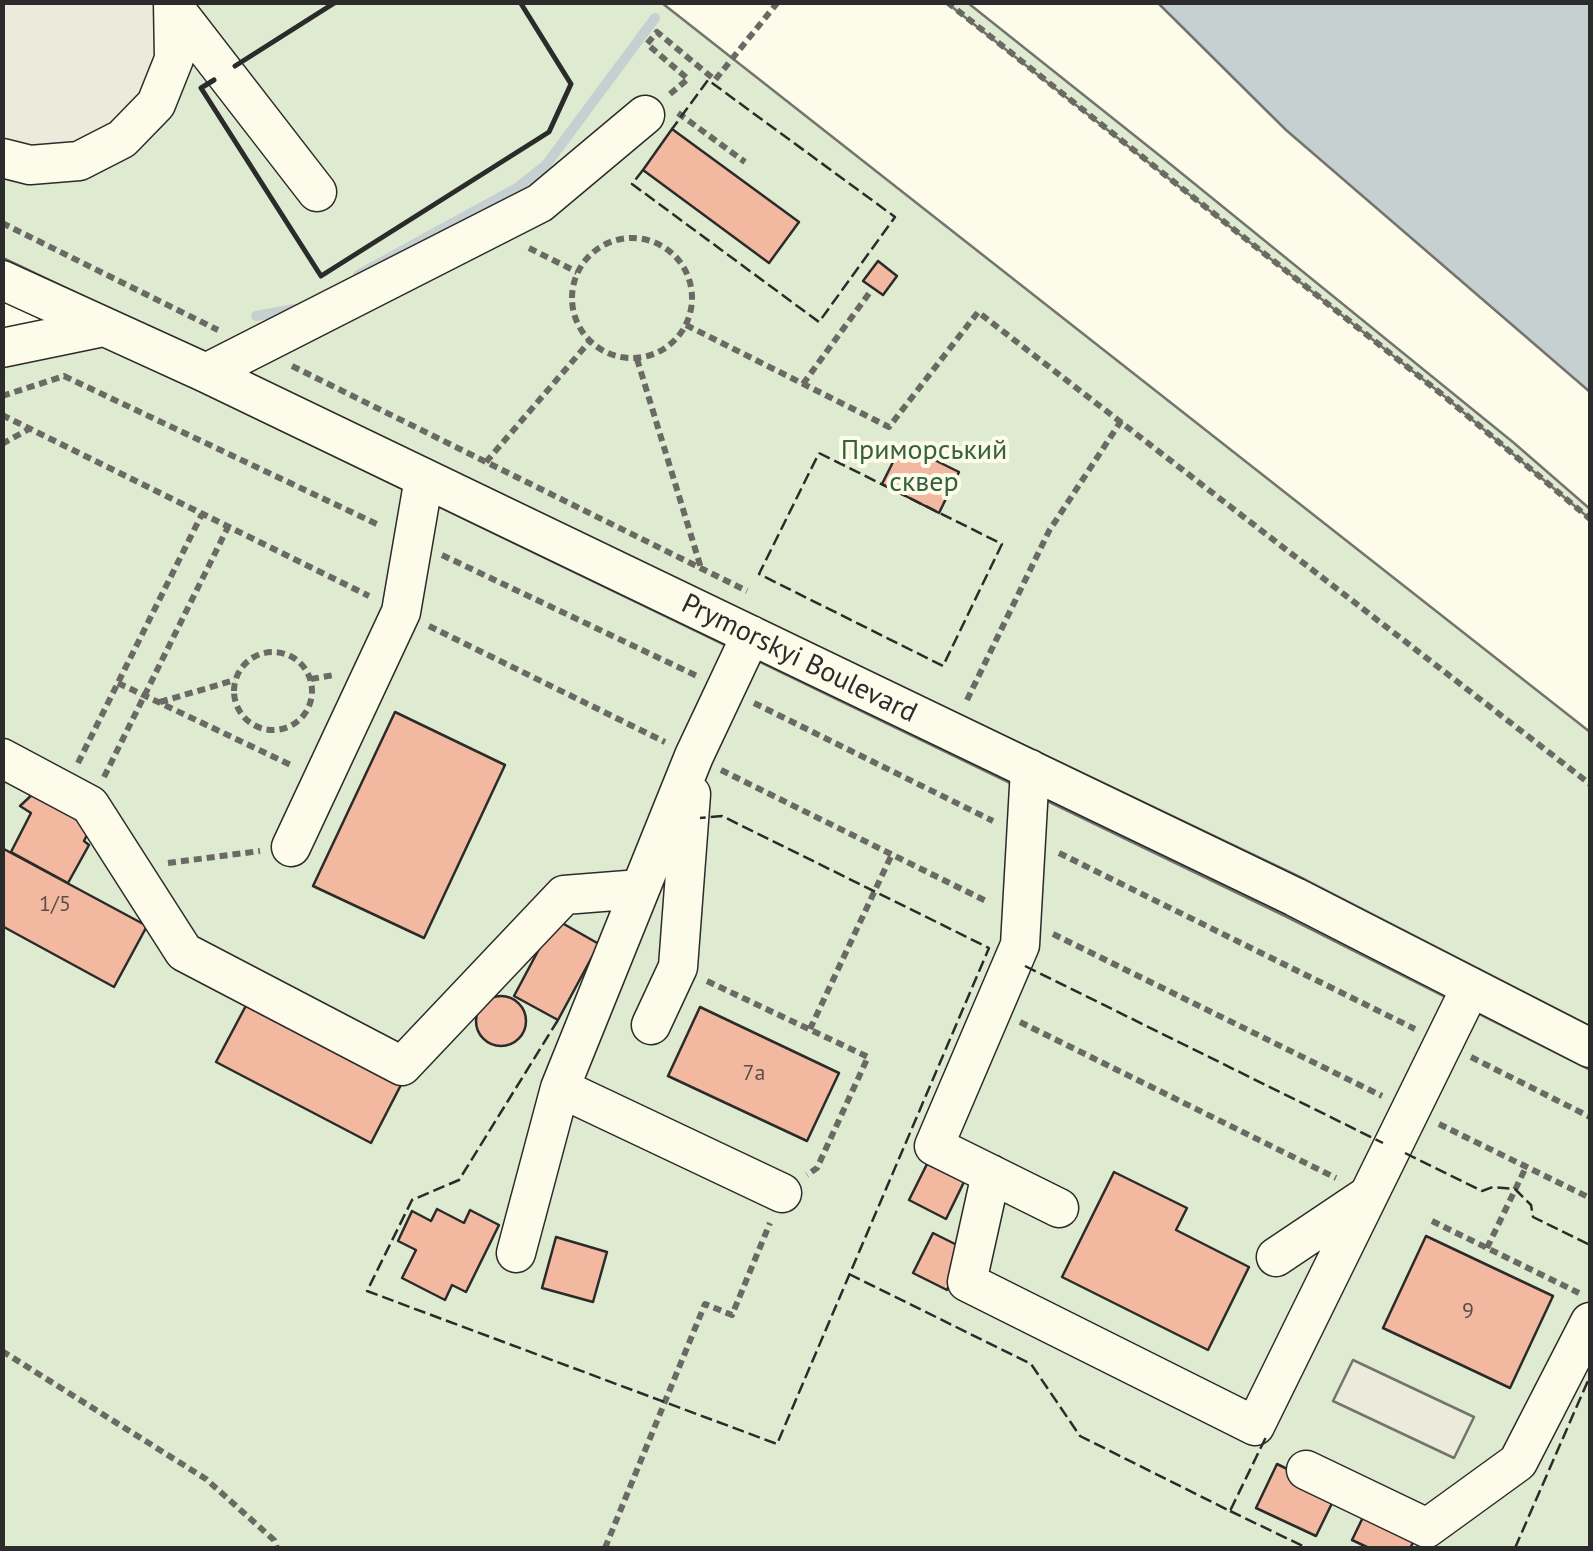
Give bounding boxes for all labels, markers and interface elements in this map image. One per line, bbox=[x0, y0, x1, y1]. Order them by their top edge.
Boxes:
park label: Приморський сквер bbox=[841, 434, 1007, 500]
street label: Prymorskyi Boulevard bbox=[676, 587, 922, 731]
house number: 1/5 bbox=[39, 892, 71, 918]
house number: 7а bbox=[743, 1061, 765, 1087]
house number: 9 bbox=[1462, 1299, 1474, 1325]

